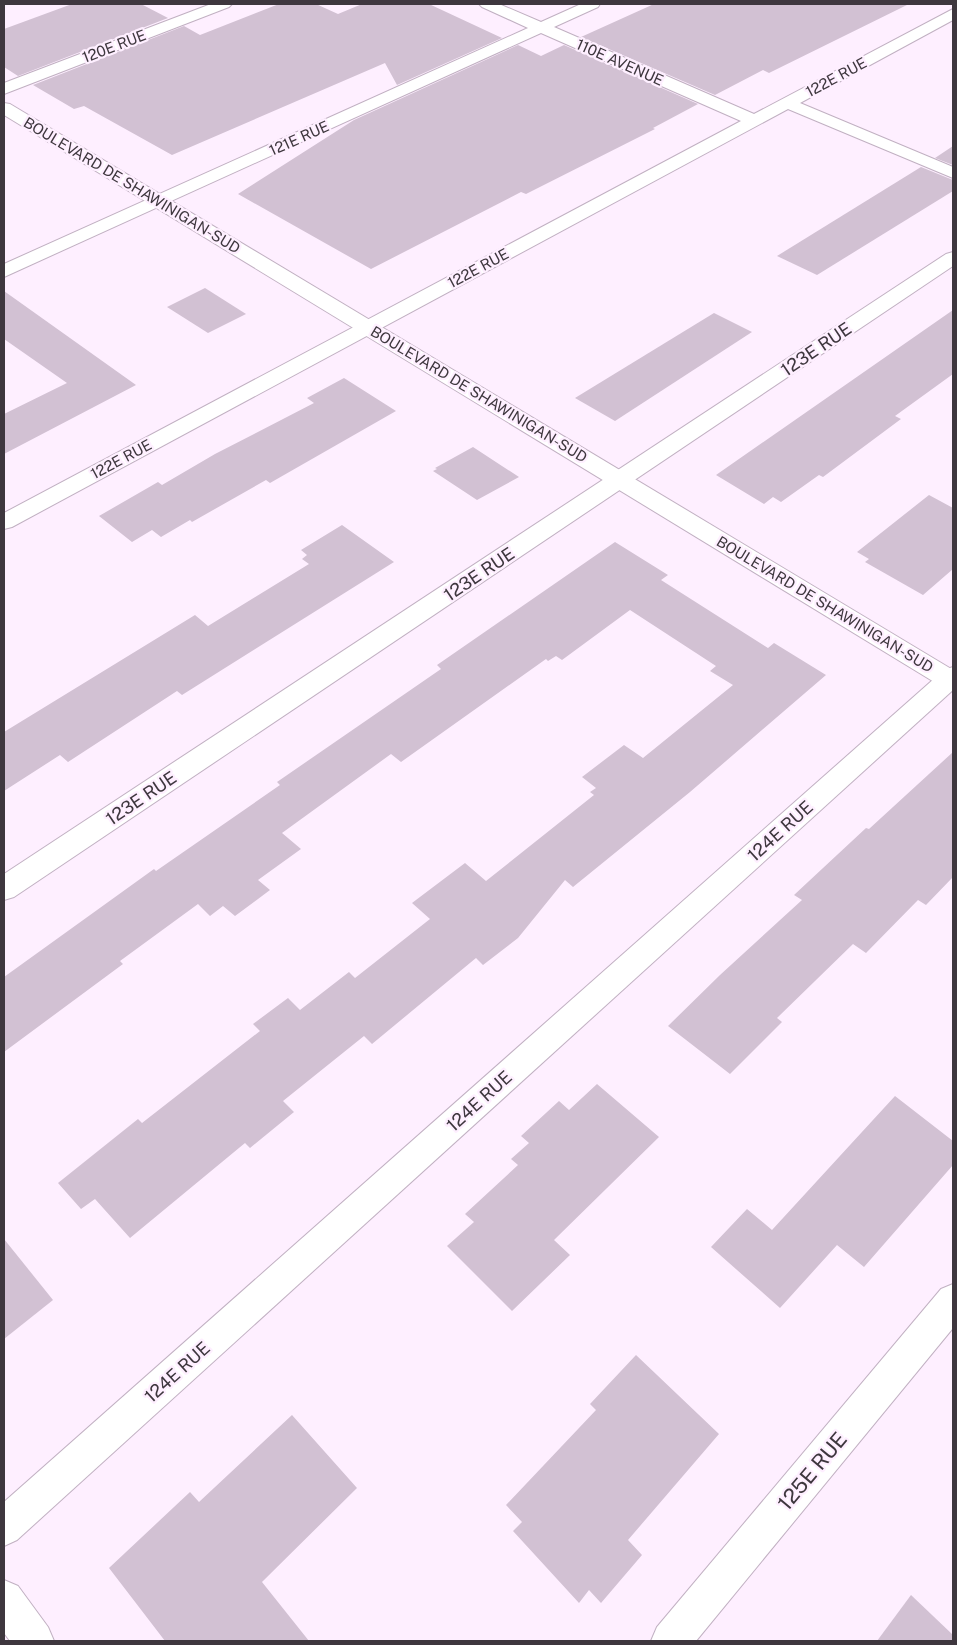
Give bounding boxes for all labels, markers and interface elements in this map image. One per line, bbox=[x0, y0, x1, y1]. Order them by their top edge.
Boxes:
street label: 120E RUE bbox=[80, 26, 148, 66]
street label: 110E AVENUE bbox=[574, 35, 666, 89]
street label: 122E RUE bbox=[803, 54, 869, 100]
street label: BOULEVARD DE SHAWINIGAN-SUD bbox=[21, 113, 243, 257]
street label: 121E RUE bbox=[266, 117, 332, 159]
street label: 122E RUE bbox=[445, 245, 511, 291]
street label: 123E RUE bbox=[777, 318, 855, 380]
street label: BOULEVARD DE SHAWINIGAN-SUD bbox=[368, 322, 590, 466]
street label: 122E RUE bbox=[88, 436, 154, 482]
street label: BOULEVARD DE SHAWINIGAN-SUD bbox=[714, 532, 936, 676]
street label: 123E RUE bbox=[440, 543, 518, 605]
street label: 123E RUE bbox=[102, 767, 180, 829]
street label: 124E RUE bbox=[743, 796, 817, 866]
street label: 124E RUE bbox=[442, 1066, 516, 1136]
street label: 124E RUE bbox=[140, 1337, 214, 1407]
street label: 125E RUE bbox=[772, 1427, 852, 1515]

